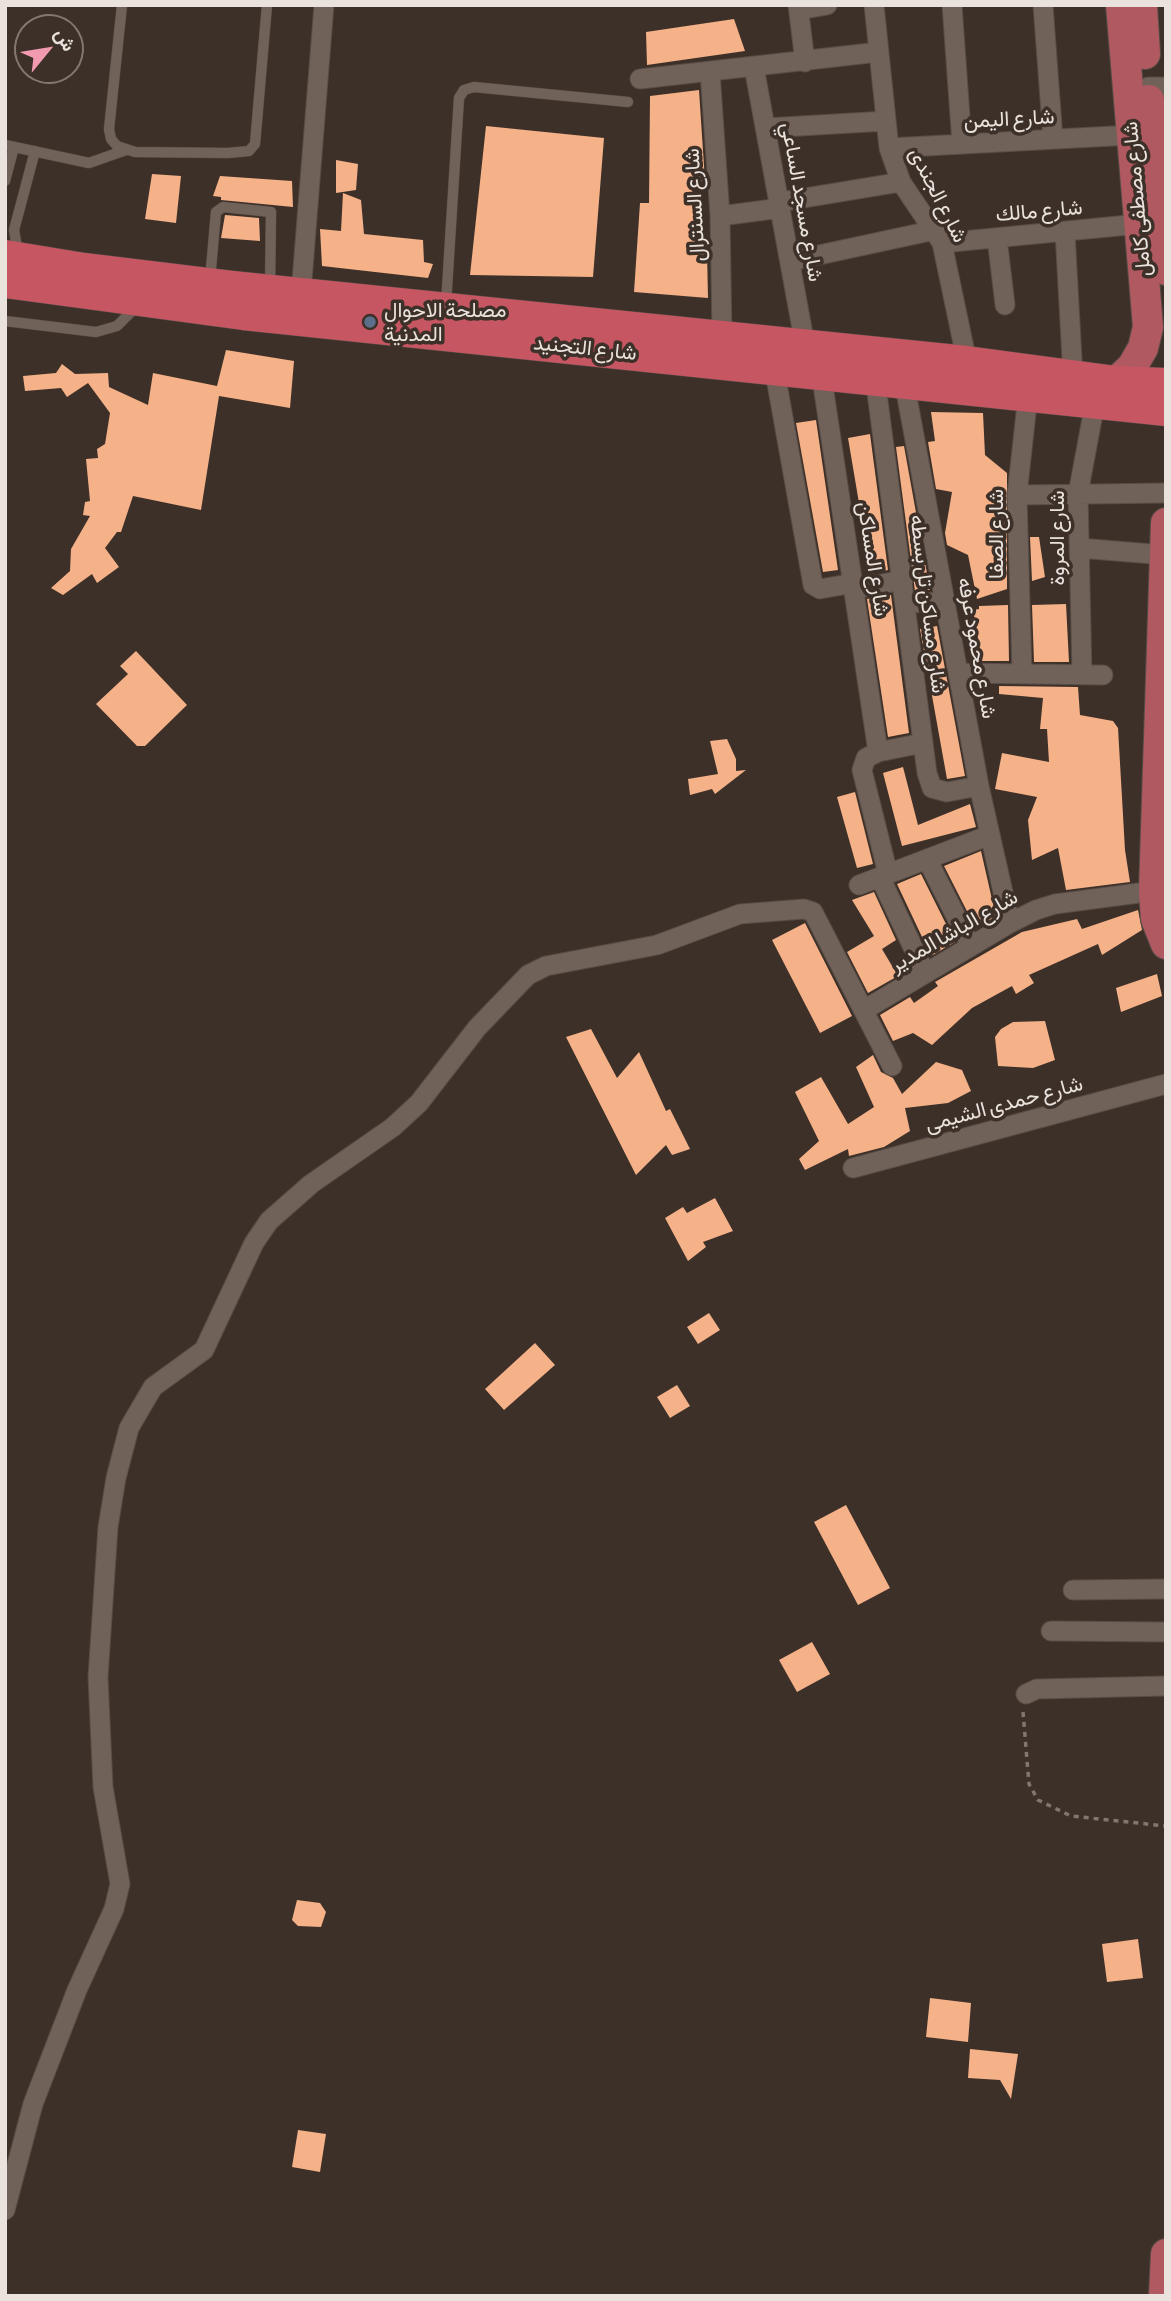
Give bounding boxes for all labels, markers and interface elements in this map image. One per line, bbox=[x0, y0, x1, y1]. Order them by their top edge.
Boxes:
north arrow bbox=[14, 14, 84, 84]
text: ش bbox=[50, 24, 81, 55]
street label: شارع اليمن bbox=[963, 104, 1055, 134]
street label: شارع مسجد الساعي bbox=[776, 120, 828, 284]
street label: شارع مصطفى كامل bbox=[1118, 120, 1156, 278]
street label: شارع الجندى bbox=[903, 143, 973, 247]
street label: شارع السنترال bbox=[679, 148, 711, 262]
street label: شارع مالك bbox=[995, 195, 1083, 227]
place label: مصلحة الاحوال المدنية bbox=[384, 297, 507, 347]
marker: مصلحة الاحوال المدنية bbox=[362, 314, 378, 330]
street label: شارع التجنيد bbox=[532, 330, 638, 366]
street label: شارع الصفا bbox=[983, 489, 1009, 579]
street label: شارع المروة bbox=[1044, 491, 1070, 585]
street label: شارع المساكن bbox=[852, 500, 894, 618]
street label: شارع مساكن تل بسطه bbox=[905, 513, 951, 695]
street label: شارع محمود عرفه bbox=[952, 575, 1002, 721]
street label: شارع الباشا المدير bbox=[886, 884, 1022, 978]
street label: شارع حمدى الشيمى bbox=[922, 1071, 1086, 1137]

